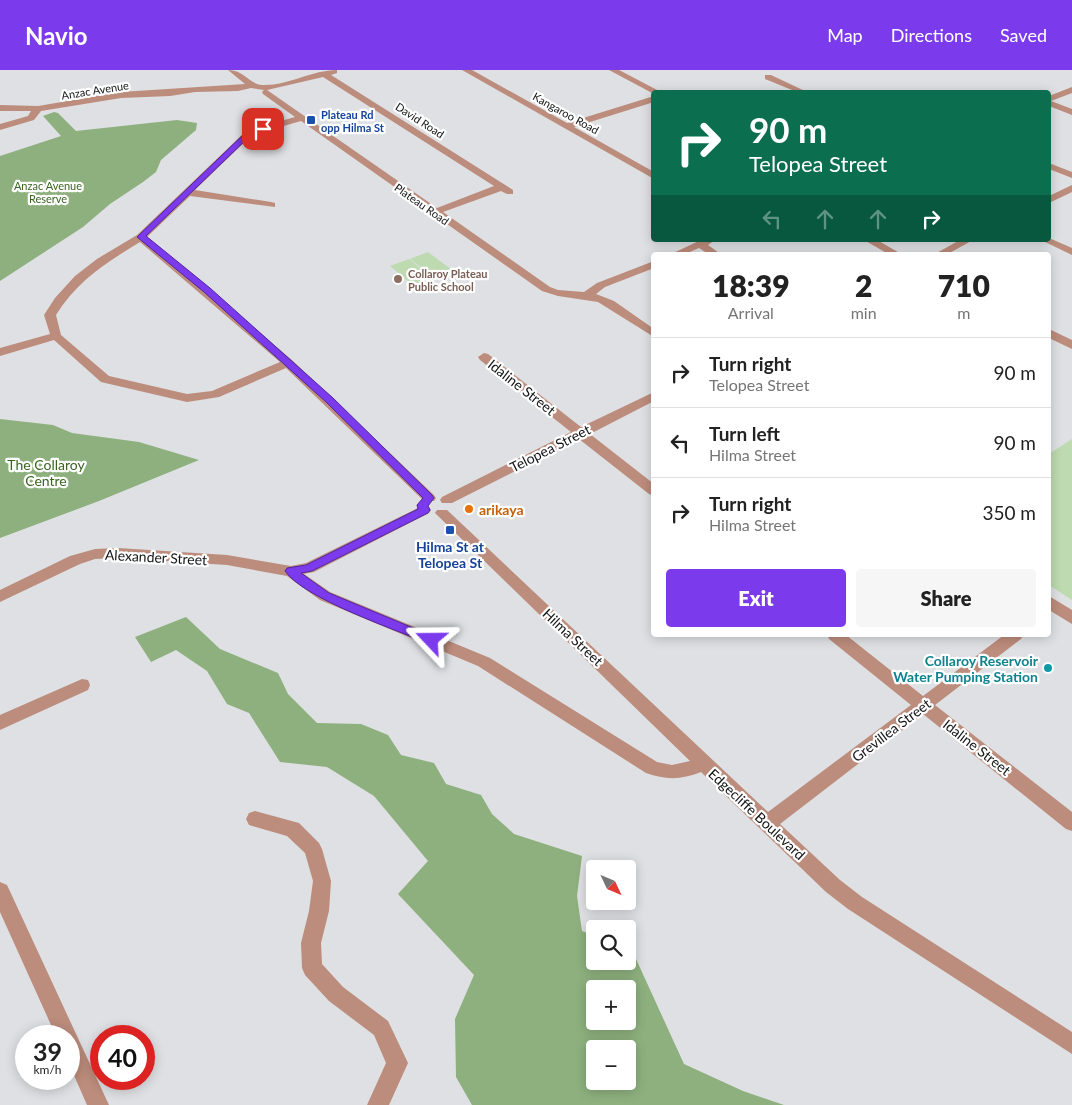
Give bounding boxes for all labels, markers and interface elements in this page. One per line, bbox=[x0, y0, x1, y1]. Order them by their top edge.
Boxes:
text: Navio bbox=[25, 21, 88, 50]
text: Map bbox=[827, 24, 863, 46]
text: Directions bbox=[891, 24, 972, 46]
text: Saved bbox=[1000, 24, 1047, 46]
street label: Anzac Avenue bbox=[60, 78, 130, 102]
street label: Kangaroo Road bbox=[531, 89, 601, 137]
street label: David Road bbox=[393, 99, 447, 141]
pin bbox=[242, 108, 284, 150]
place label: Plateau Rd opp Hilma St bbox=[321, 108, 385, 134]
text: 90 m bbox=[749, 108, 827, 150]
icon: right bbox=[666, 110, 731, 175]
marker: Plateau Rd opp Hilma St bbox=[305, 114, 317, 126]
icon: arrive bbox=[249, 115, 277, 143]
text: Telopea Street bbox=[749, 150, 887, 177]
park label: Anzac Avenue Reserve bbox=[14, 179, 82, 205]
street label: Plateau Road bbox=[392, 181, 452, 227]
icon: left bbox=[758, 205, 786, 233]
icon: ahead bbox=[811, 205, 839, 233]
icon: ahead bbox=[864, 205, 892, 233]
icon: right bbox=[917, 205, 945, 233]
place label: Collaroy Plateau Public School bbox=[408, 267, 488, 293]
text: 18:39 bbox=[712, 267, 790, 303]
text: 2 bbox=[855, 267, 872, 303]
text: 710 bbox=[938, 267, 990, 303]
marker: Collaroy Plateau Public School bbox=[392, 273, 404, 285]
text: Arrival bbox=[728, 303, 774, 322]
text: min bbox=[851, 303, 877, 322]
text: m bbox=[957, 303, 970, 322]
text: Turn right bbox=[709, 352, 791, 375]
street label: Idaline Street bbox=[485, 355, 559, 419]
icon: right bbox=[666, 359, 694, 387]
text: 90 m bbox=[993, 361, 1036, 384]
text: Telopea Street bbox=[709, 375, 809, 394]
street label: Telopea Street bbox=[507, 420, 593, 476]
text: Turn left bbox=[709, 422, 780, 445]
icon: left bbox=[666, 429, 694, 457]
text: 90 m bbox=[993, 431, 1036, 454]
text: Hilma Street bbox=[709, 445, 796, 464]
park label: The Collaroy Centre bbox=[7, 456, 85, 489]
text: Turn right bbox=[709, 492, 791, 515]
icon: right bbox=[666, 499, 694, 527]
place label: arikaya bbox=[479, 501, 524, 518]
text: 350 m bbox=[982, 501, 1036, 524]
marker: arikaya bbox=[463, 503, 475, 515]
text: Hilma Street bbox=[709, 515, 796, 534]
marker: Hilma St at Telopea St bbox=[444, 524, 456, 536]
place label: Hilma St at Telopea St bbox=[416, 538, 485, 571]
street label: Alexander Street bbox=[104, 546, 208, 568]
button: Exit bbox=[666, 569, 846, 627]
button: Share bbox=[856, 569, 1036, 627]
street label: Hilma Street bbox=[539, 605, 607, 669]
position arrow bbox=[404, 613, 456, 665]
place label: Collaroy Reservoir Water Pumping Station bbox=[893, 652, 1039, 685]
marker: Collaroy Reservoir Water Pumping Station bbox=[1042, 662, 1054, 674]
street label: Grevillea Street bbox=[848, 695, 934, 765]
street label: Idaline Street bbox=[940, 715, 1014, 779]
street label: Edgecliffe Boulevard bbox=[705, 765, 809, 863]
north arrow bbox=[586, 860, 636, 910]
map controls bbox=[586, 860, 636, 1090]
button: search bbox=[586, 920, 636, 970]
button: + bbox=[586, 980, 636, 1030]
speed limit sign: 40 bbox=[90, 1025, 155, 1090]
text: 39 bbox=[33, 1036, 62, 1066]
button: − bbox=[586, 1040, 636, 1090]
text: km/h bbox=[33, 1062, 62, 1077]

